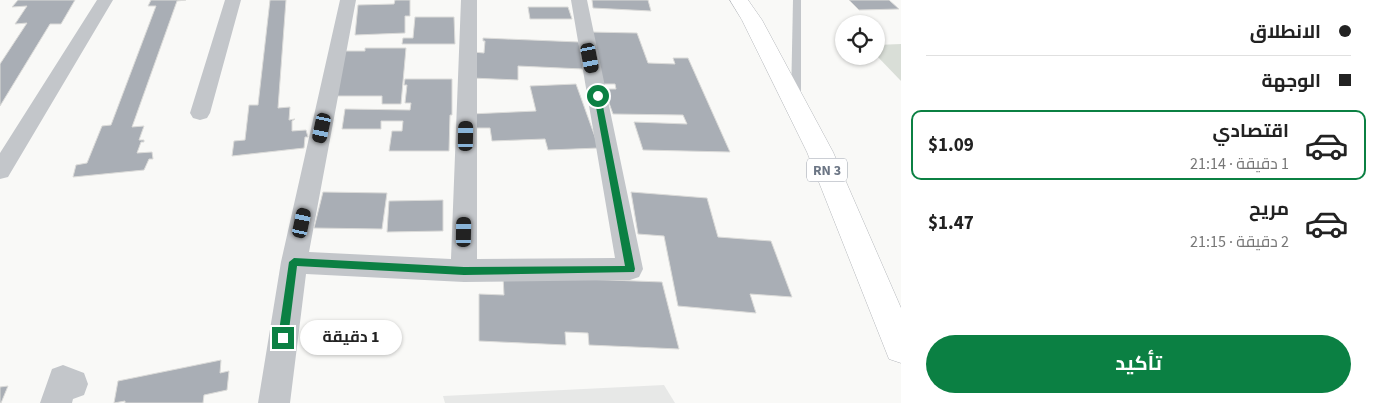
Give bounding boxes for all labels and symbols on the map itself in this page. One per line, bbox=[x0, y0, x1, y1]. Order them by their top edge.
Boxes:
car bbox=[579, 42, 600, 74]
route start bbox=[587, 85, 609, 107]
car bbox=[311, 112, 332, 144]
car bbox=[458, 121, 473, 151]
road number: RN 3 bbox=[807, 158, 847, 182]
car bbox=[291, 207, 312, 239]
car bbox=[456, 217, 471, 247]
callout: 1 دقيقة bbox=[300, 320, 403, 356]
route end bbox=[272, 327, 294, 349]

